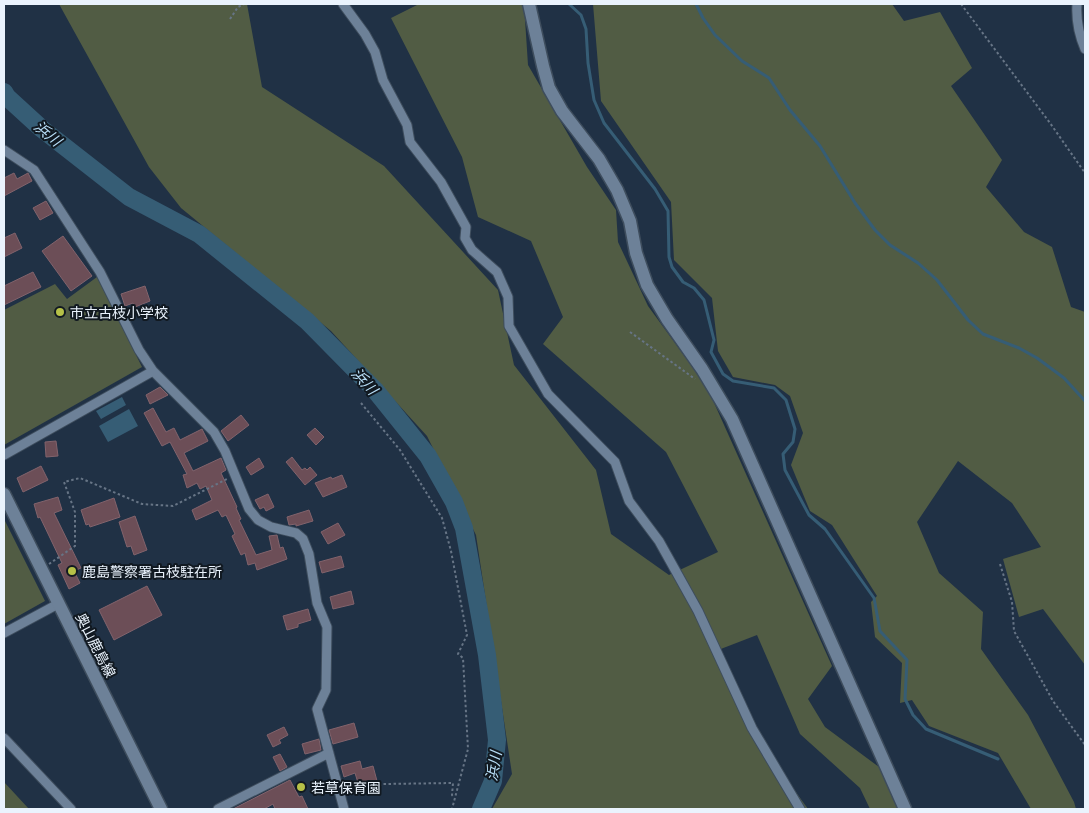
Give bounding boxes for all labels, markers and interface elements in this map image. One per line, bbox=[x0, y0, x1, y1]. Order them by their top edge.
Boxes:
water label: 浜川 bbox=[30, 116, 67, 152]
place label: 市立古枝小学校 bbox=[70, 303, 168, 322]
marker: 市立古枝小学校 bbox=[54, 306, 66, 318]
water label: 浜川 bbox=[347, 363, 384, 400]
place label: 鹿島警察署古枝駐在所 bbox=[82, 562, 222, 581]
marker: 鹿島警察署古枝駐在所 bbox=[66, 565, 78, 577]
street label: 奥山鹿島線 bbox=[72, 610, 120, 680]
water label: 浜川 bbox=[481, 748, 506, 782]
place label: 若草保育園 bbox=[311, 778, 381, 797]
marker: 若草保育園 bbox=[295, 781, 307, 793]

